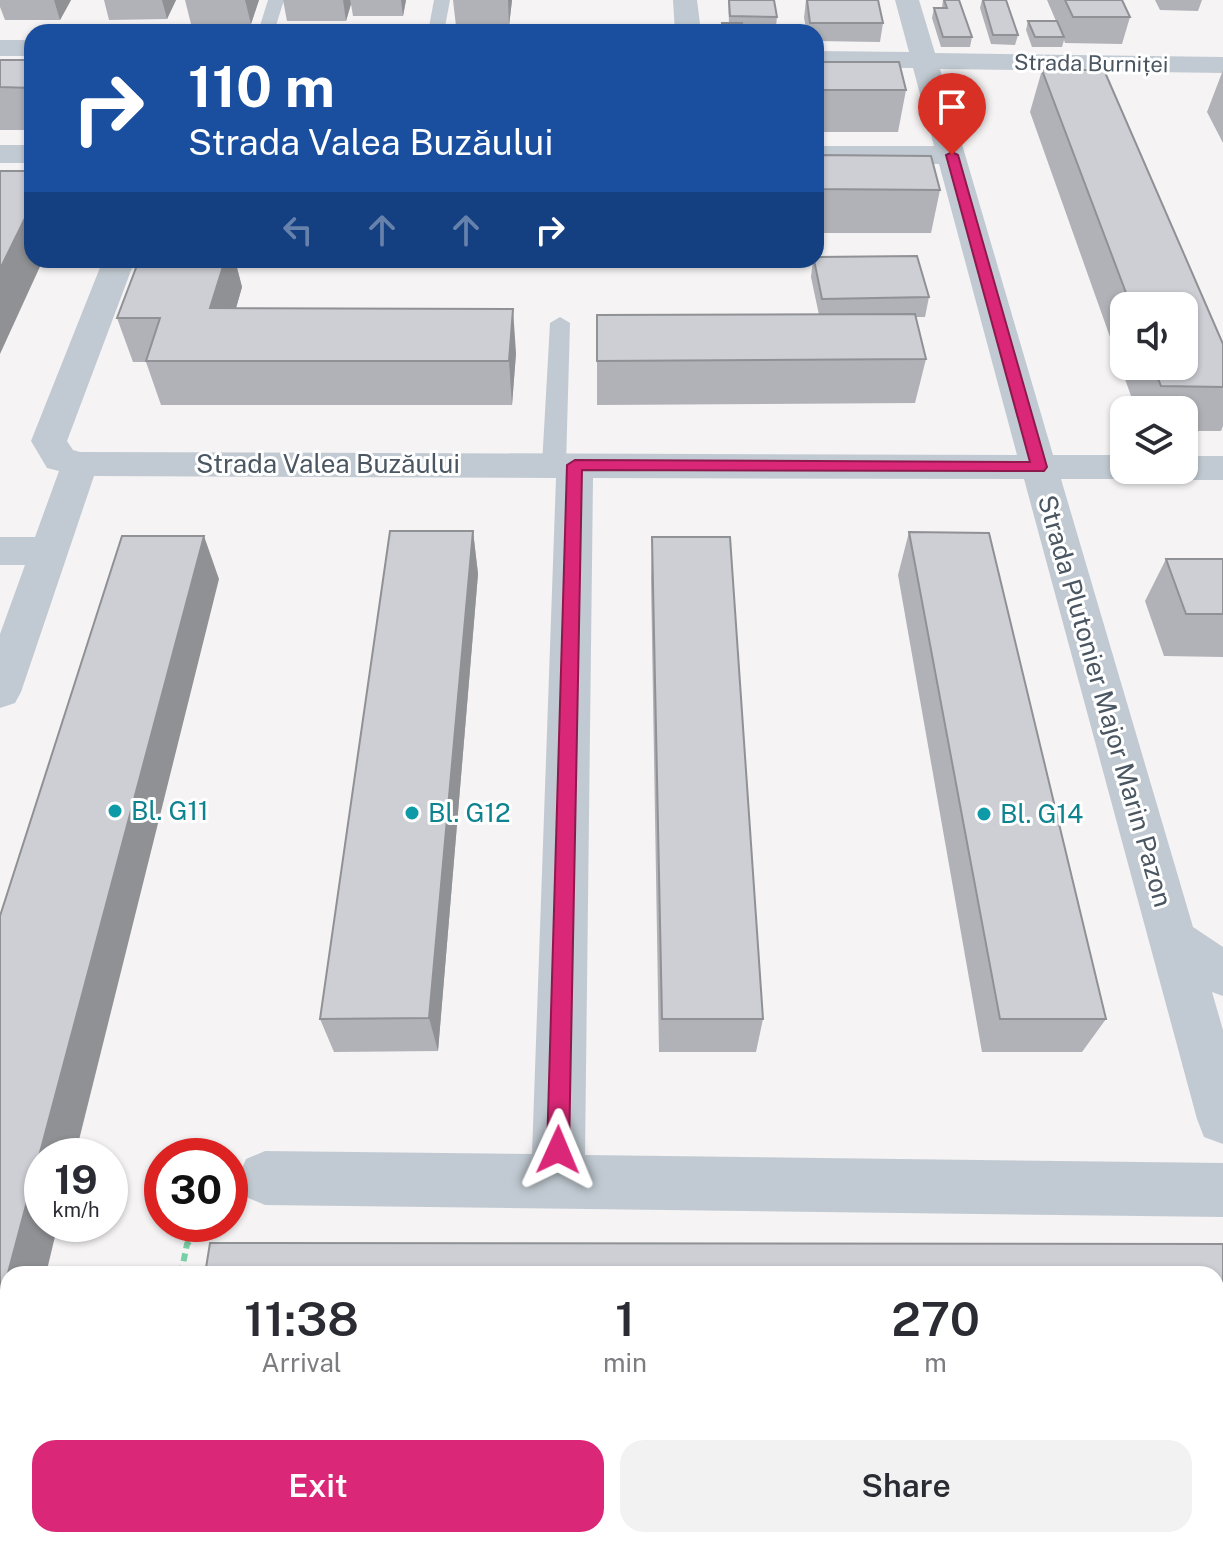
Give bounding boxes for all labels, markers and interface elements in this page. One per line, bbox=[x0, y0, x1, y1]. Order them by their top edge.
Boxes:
street label: Strada Burniței bbox=[1014, 49, 1168, 77]
text: 110 m bbox=[188, 54, 335, 120]
icon: right bbox=[56, 56, 160, 160]
pin bbox=[918, 73, 986, 155]
icon: arrive bbox=[930, 85, 974, 129]
text: Strada Valea Buzăului bbox=[188, 121, 553, 163]
icon: left bbox=[276, 208, 320, 252]
icon: ahead bbox=[360, 208, 404, 252]
icon: ahead bbox=[444, 208, 488, 252]
icon: right bbox=[528, 208, 572, 252]
map controls bbox=[1110, 292, 1198, 484]
button: sound bbox=[1110, 292, 1198, 380]
button: layers bbox=[1110, 396, 1198, 484]
street label: Strada Valea Buzăului bbox=[196, 448, 460, 479]
street label: Strada Plutonier Major Marin Pazon bbox=[1032, 491, 1179, 910]
place label: Bl. G11 bbox=[131, 795, 209, 826]
place label: Bl. G12 bbox=[428, 797, 511, 828]
place label: Bl. G14 bbox=[1000, 798, 1083, 829]
marker: Bl. G11 bbox=[106, 802, 124, 820]
marker: Bl. G12 bbox=[403, 804, 421, 822]
marker: Bl. G14 bbox=[975, 805, 993, 823]
position arrow bbox=[516, 1108, 600, 1192]
speed limit sign: 30 bbox=[144, 1138, 248, 1242]
text: 19 bbox=[54, 1156, 98, 1203]
text: km/h bbox=[52, 1198, 100, 1222]
text: 11:38 bbox=[244, 1290, 359, 1347]
text: 1 bbox=[615, 1290, 635, 1347]
text: 270 bbox=[891, 1290, 980, 1347]
text: Arrival bbox=[261, 1347, 342, 1378]
text: min bbox=[603, 1347, 647, 1378]
text: m bbox=[924, 1347, 947, 1378]
button: Exit bbox=[32, 1440, 604, 1532]
button: Share bbox=[620, 1440, 1192, 1532]

